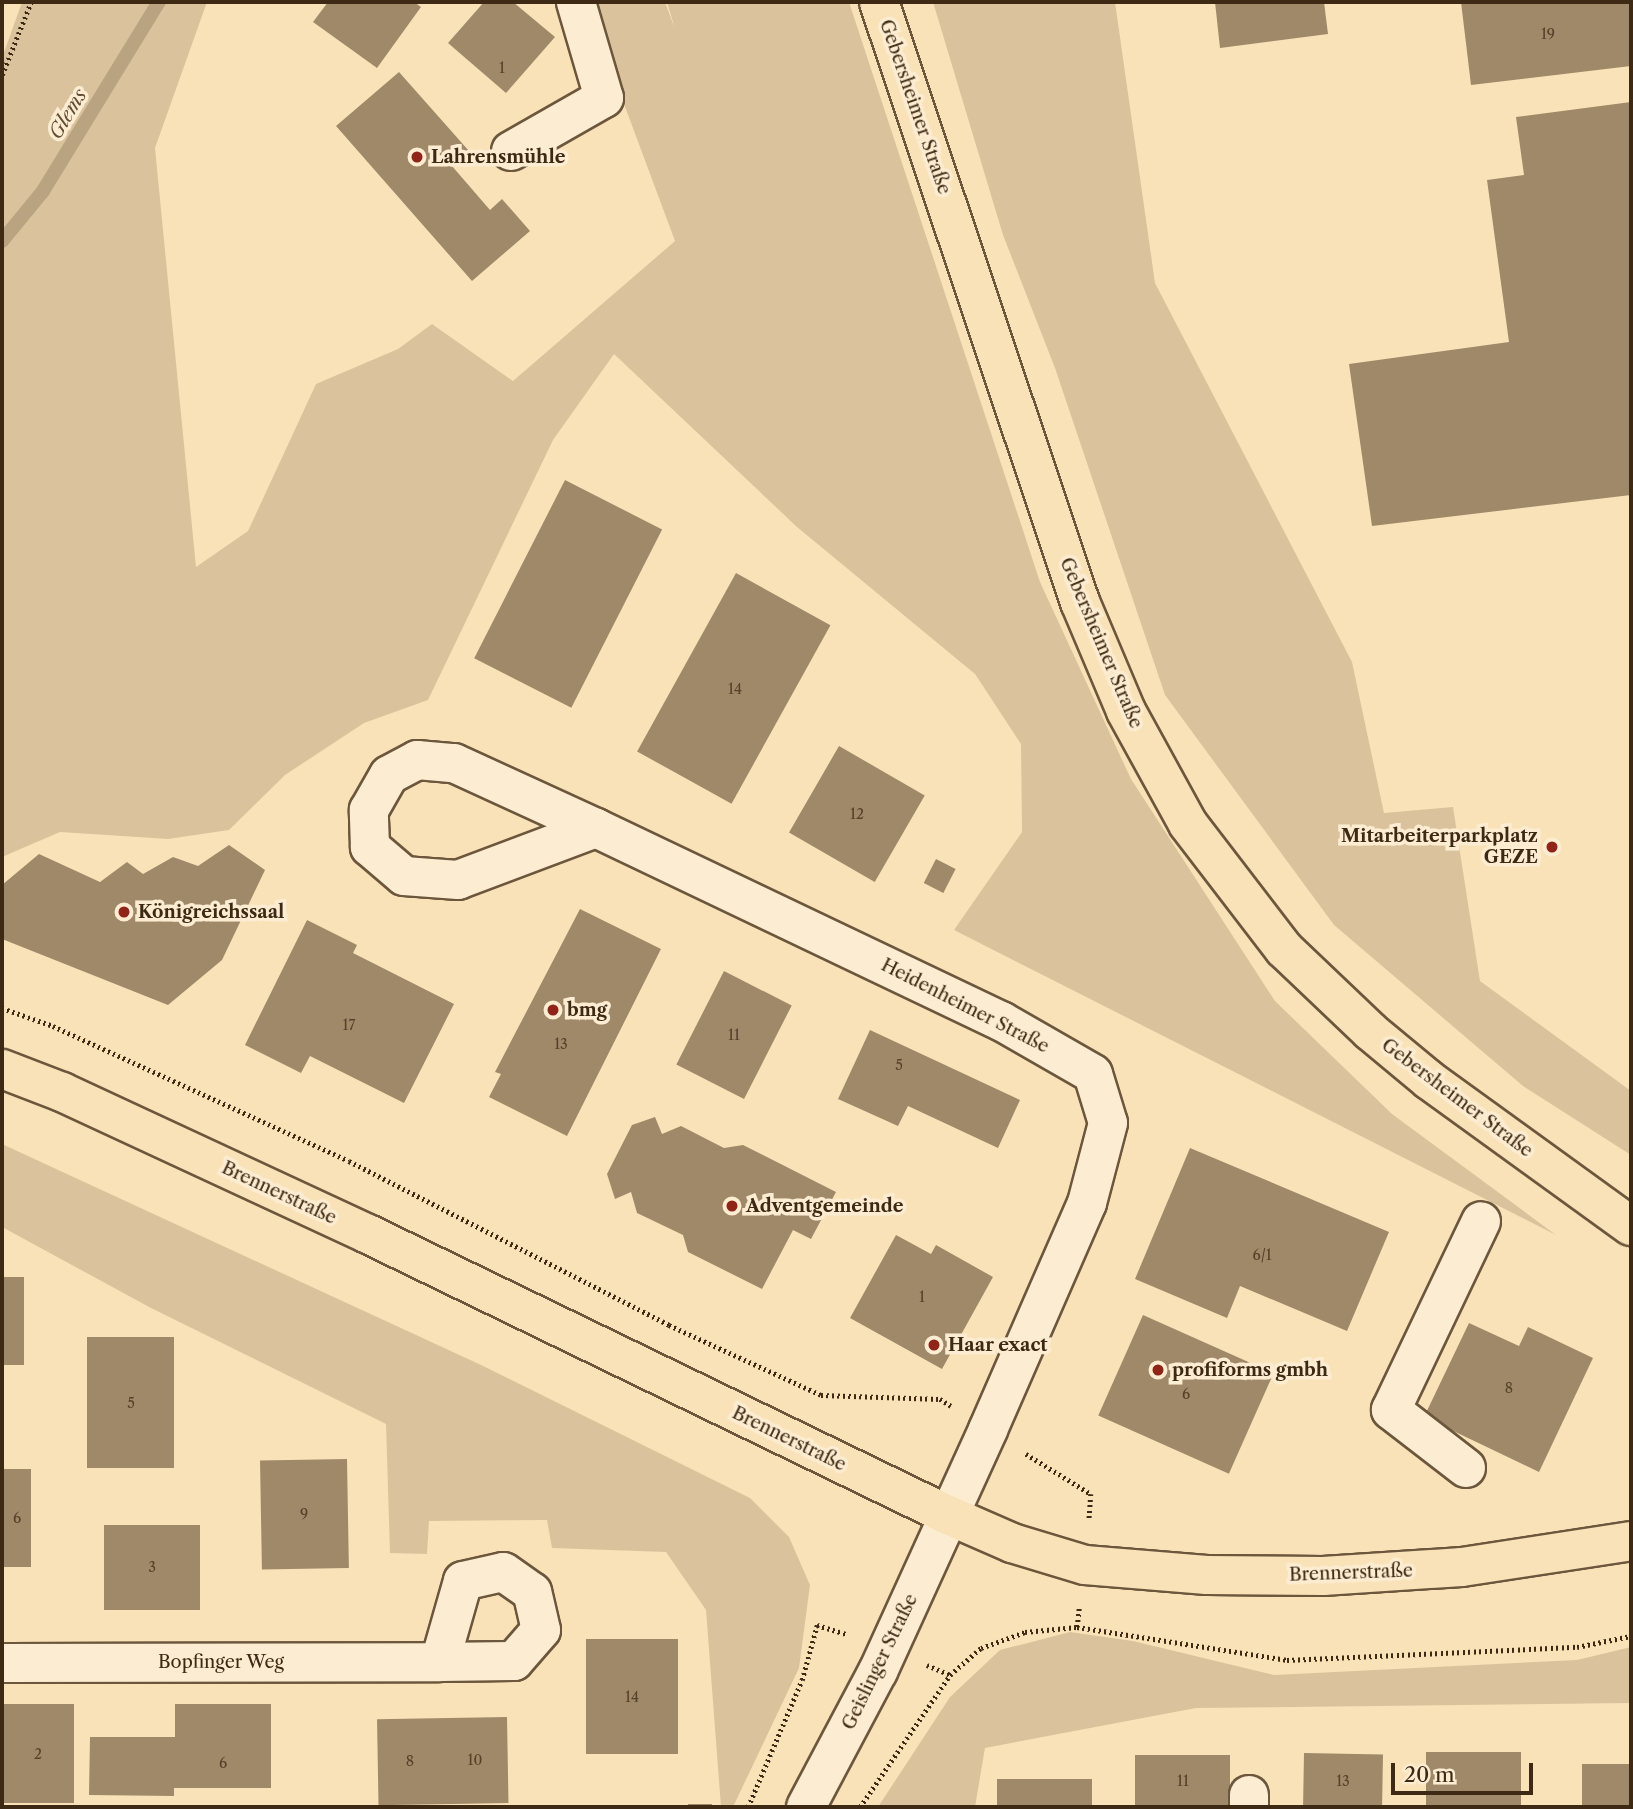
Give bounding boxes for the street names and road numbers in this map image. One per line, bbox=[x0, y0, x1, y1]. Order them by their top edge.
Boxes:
street label: Gebersheimer Straße bbox=[875, 17, 955, 197]
street label: Gebersheimer Straße bbox=[1055, 554, 1147, 732]
street label: Heidenheimer Straße bbox=[877, 954, 1053, 1058]
street label: Gebersheimer Straße bbox=[1377, 1034, 1537, 1162]
street label: Brennerstraße bbox=[218, 1157, 340, 1229]
street label: Brennerstraße bbox=[729, 1402, 849, 1476]
street label: Brennerstraße bbox=[1289, 1560, 1413, 1586]
street label: Geislinger Straße bbox=[838, 1590, 922, 1734]
street label: Bopfinger Weg bbox=[158, 1651, 284, 1673]

